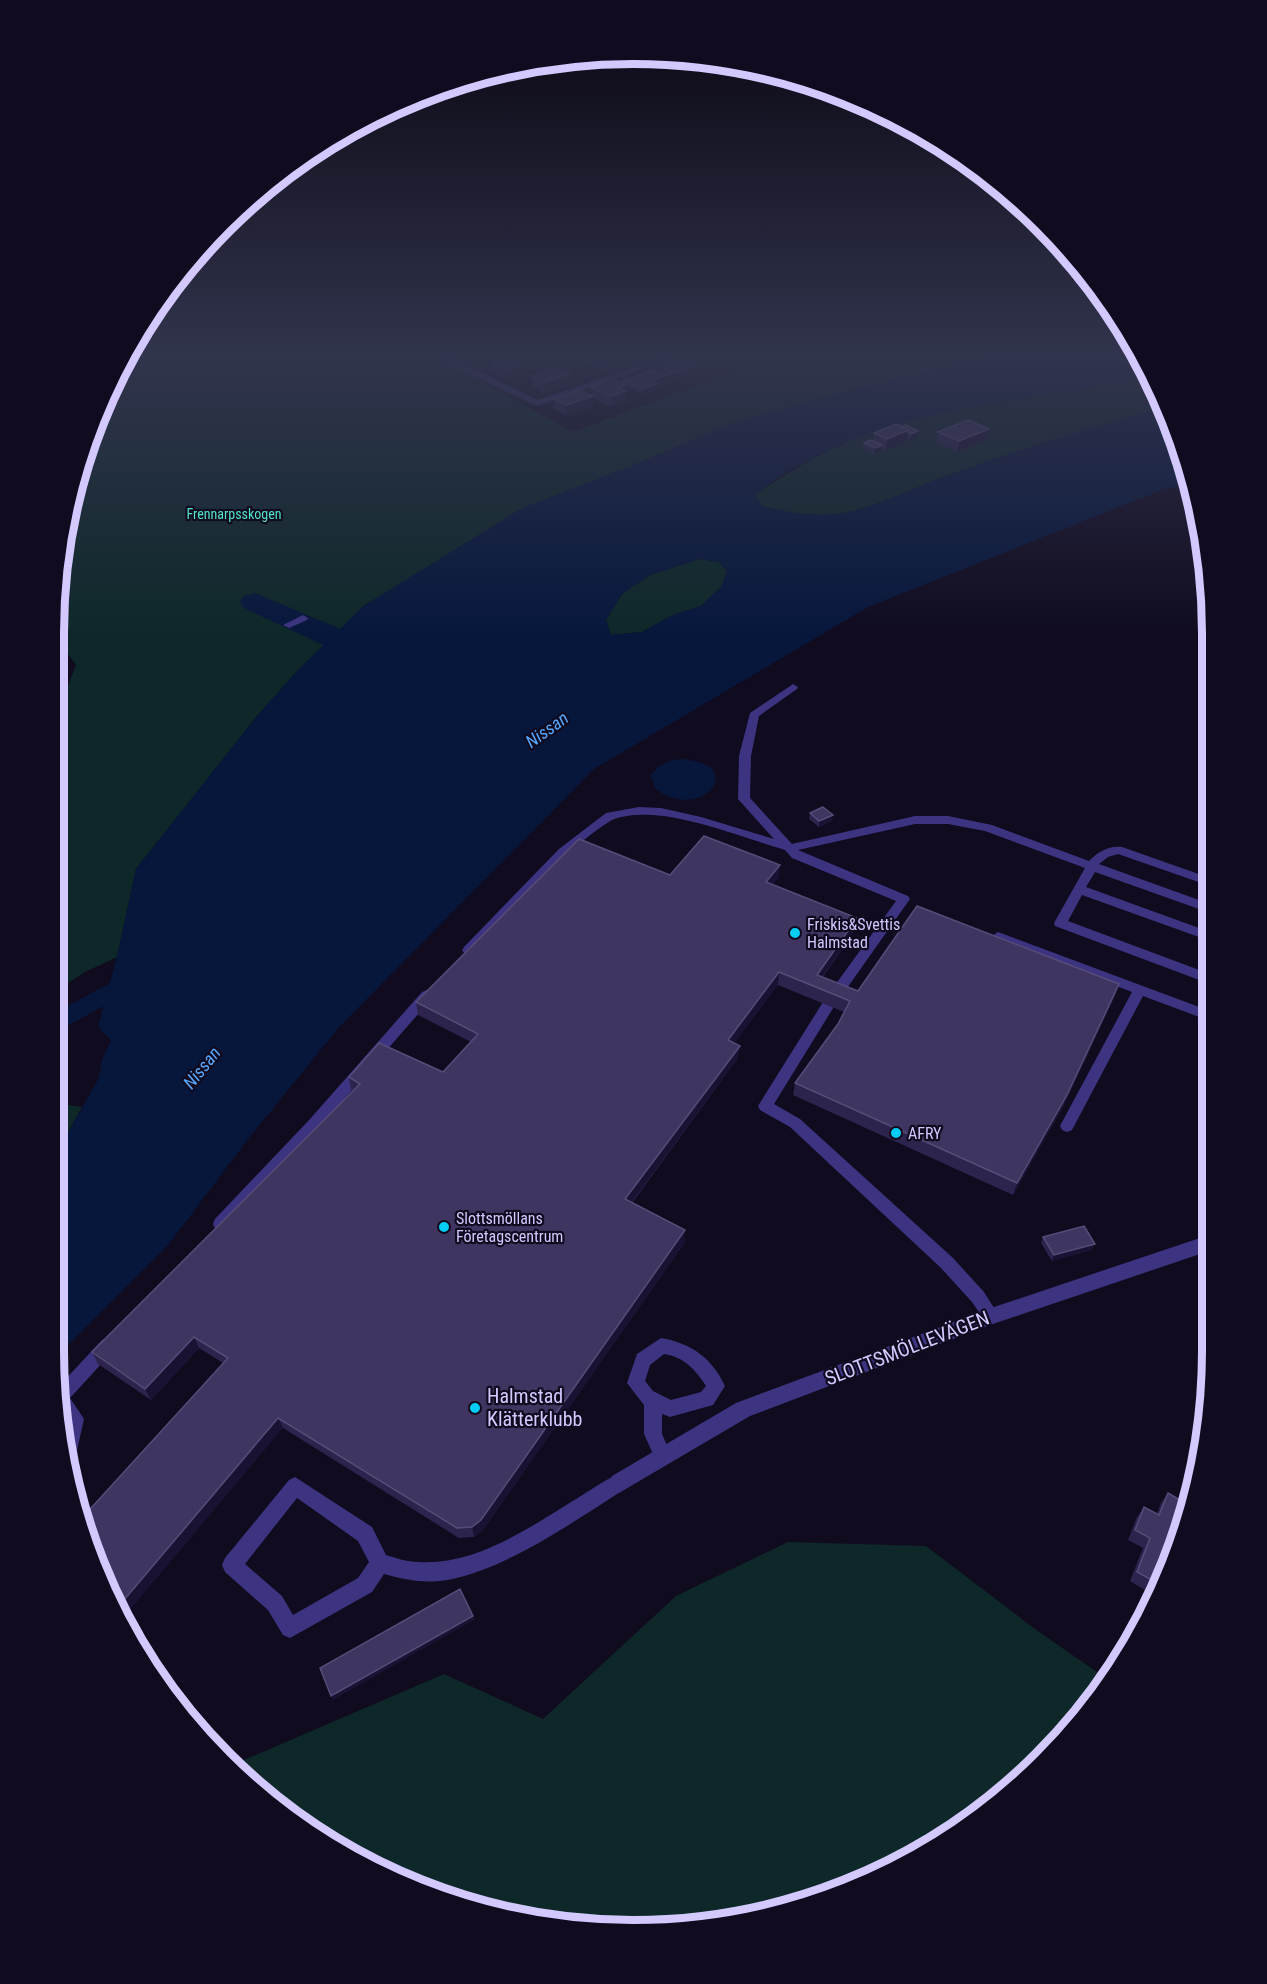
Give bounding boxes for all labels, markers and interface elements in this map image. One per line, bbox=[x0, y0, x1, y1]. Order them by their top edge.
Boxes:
park label: Frennarpsskogen bbox=[186, 506, 282, 522]
water label: Nissan bbox=[521, 707, 572, 752]
place label: Friskis&Svettis Halmstad bbox=[807, 915, 900, 952]
marker: Friskis&Svettis Halmstad bbox=[788, 926, 802, 940]
water label: Nissan bbox=[178, 1043, 225, 1093]
place label: AFRY bbox=[908, 1124, 942, 1143]
marker: AFRY bbox=[889, 1126, 903, 1140]
place label: Slottsmöllans Företagscentrum bbox=[456, 1209, 563, 1246]
marker: Slottsmöllans Företagscentrum bbox=[437, 1220, 451, 1234]
street label: SLOTTSMÖLLEVÄGEN bbox=[821, 1306, 993, 1390]
place label: Halmstad Klätterklubb bbox=[487, 1384, 582, 1431]
marker: Halmstad Klätterklubb bbox=[468, 1401, 482, 1415]

